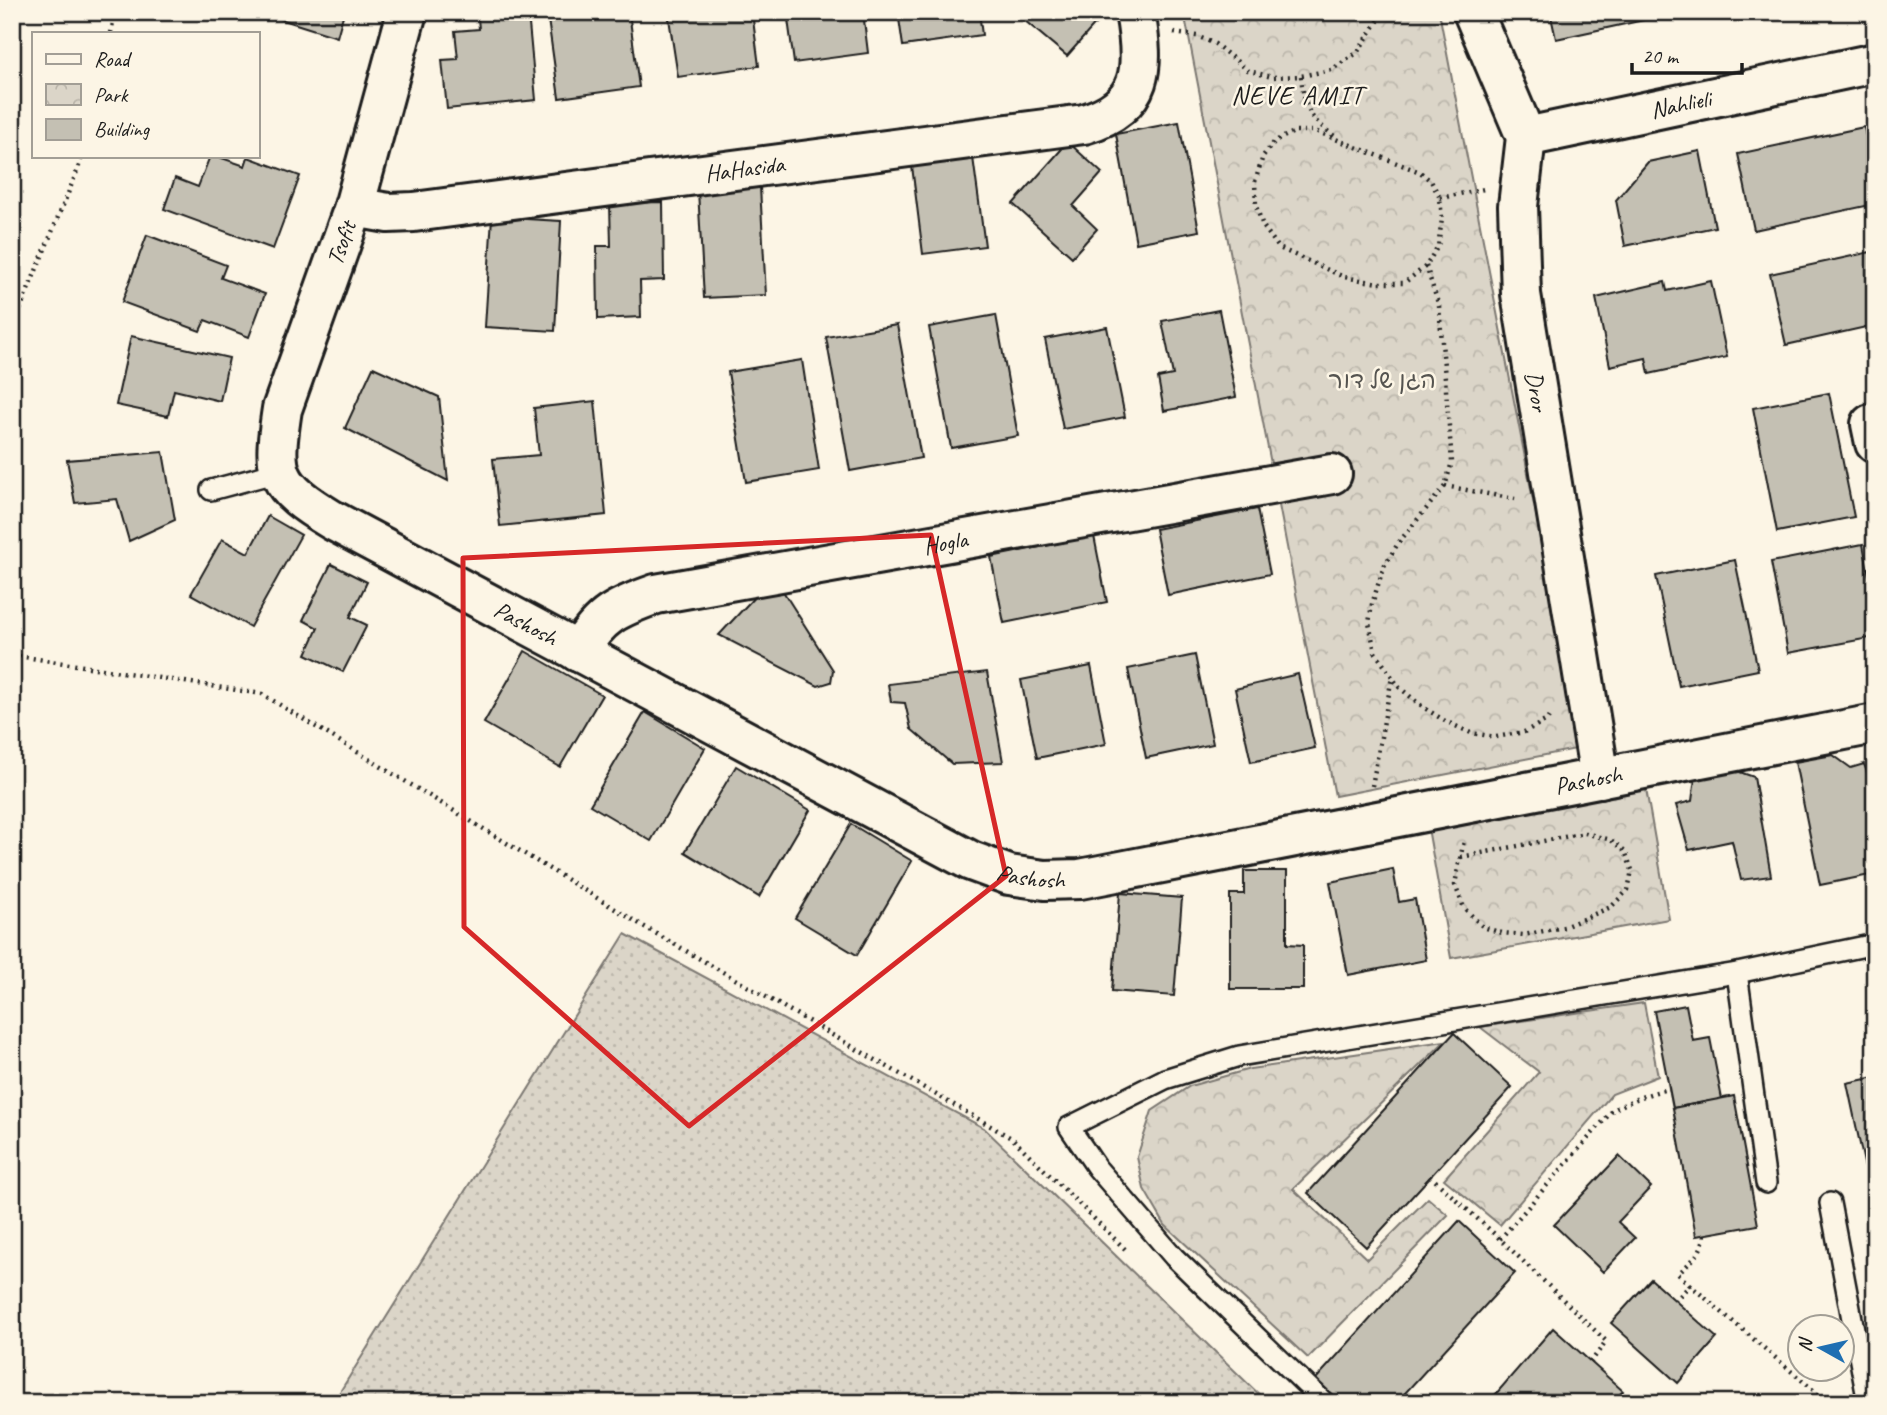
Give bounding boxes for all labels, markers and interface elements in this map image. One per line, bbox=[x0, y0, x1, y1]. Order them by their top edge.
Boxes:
legend bbox=[32, 32, 259, 158]
scale bar bbox=[1632, 32, 1742, 76]
text: 20 m bbox=[1642, 43, 1680, 69]
text: Road bbox=[94, 46, 133, 72]
district label: NEVE AMIT bbox=[1231, 79, 1368, 112]
text: Park bbox=[94, 82, 129, 108]
street label: Nahlieli bbox=[1648, 83, 1716, 125]
text: Building bbox=[94, 116, 151, 142]
street label: HaHasida bbox=[703, 148, 788, 189]
street label: Tsofit bbox=[319, 215, 363, 269]
park label: הגן של דור bbox=[1328, 365, 1436, 395]
street label: Dror bbox=[1519, 369, 1555, 416]
street label: Hogla bbox=[921, 524, 971, 561]
street label: Pashosh bbox=[489, 594, 564, 653]
street label: Pashosh bbox=[1552, 758, 1626, 801]
street label: Pashosh bbox=[993, 857, 1067, 895]
north arrow bbox=[1786, 1314, 1856, 1384]
text: N bbox=[1792, 1335, 1818, 1353]

